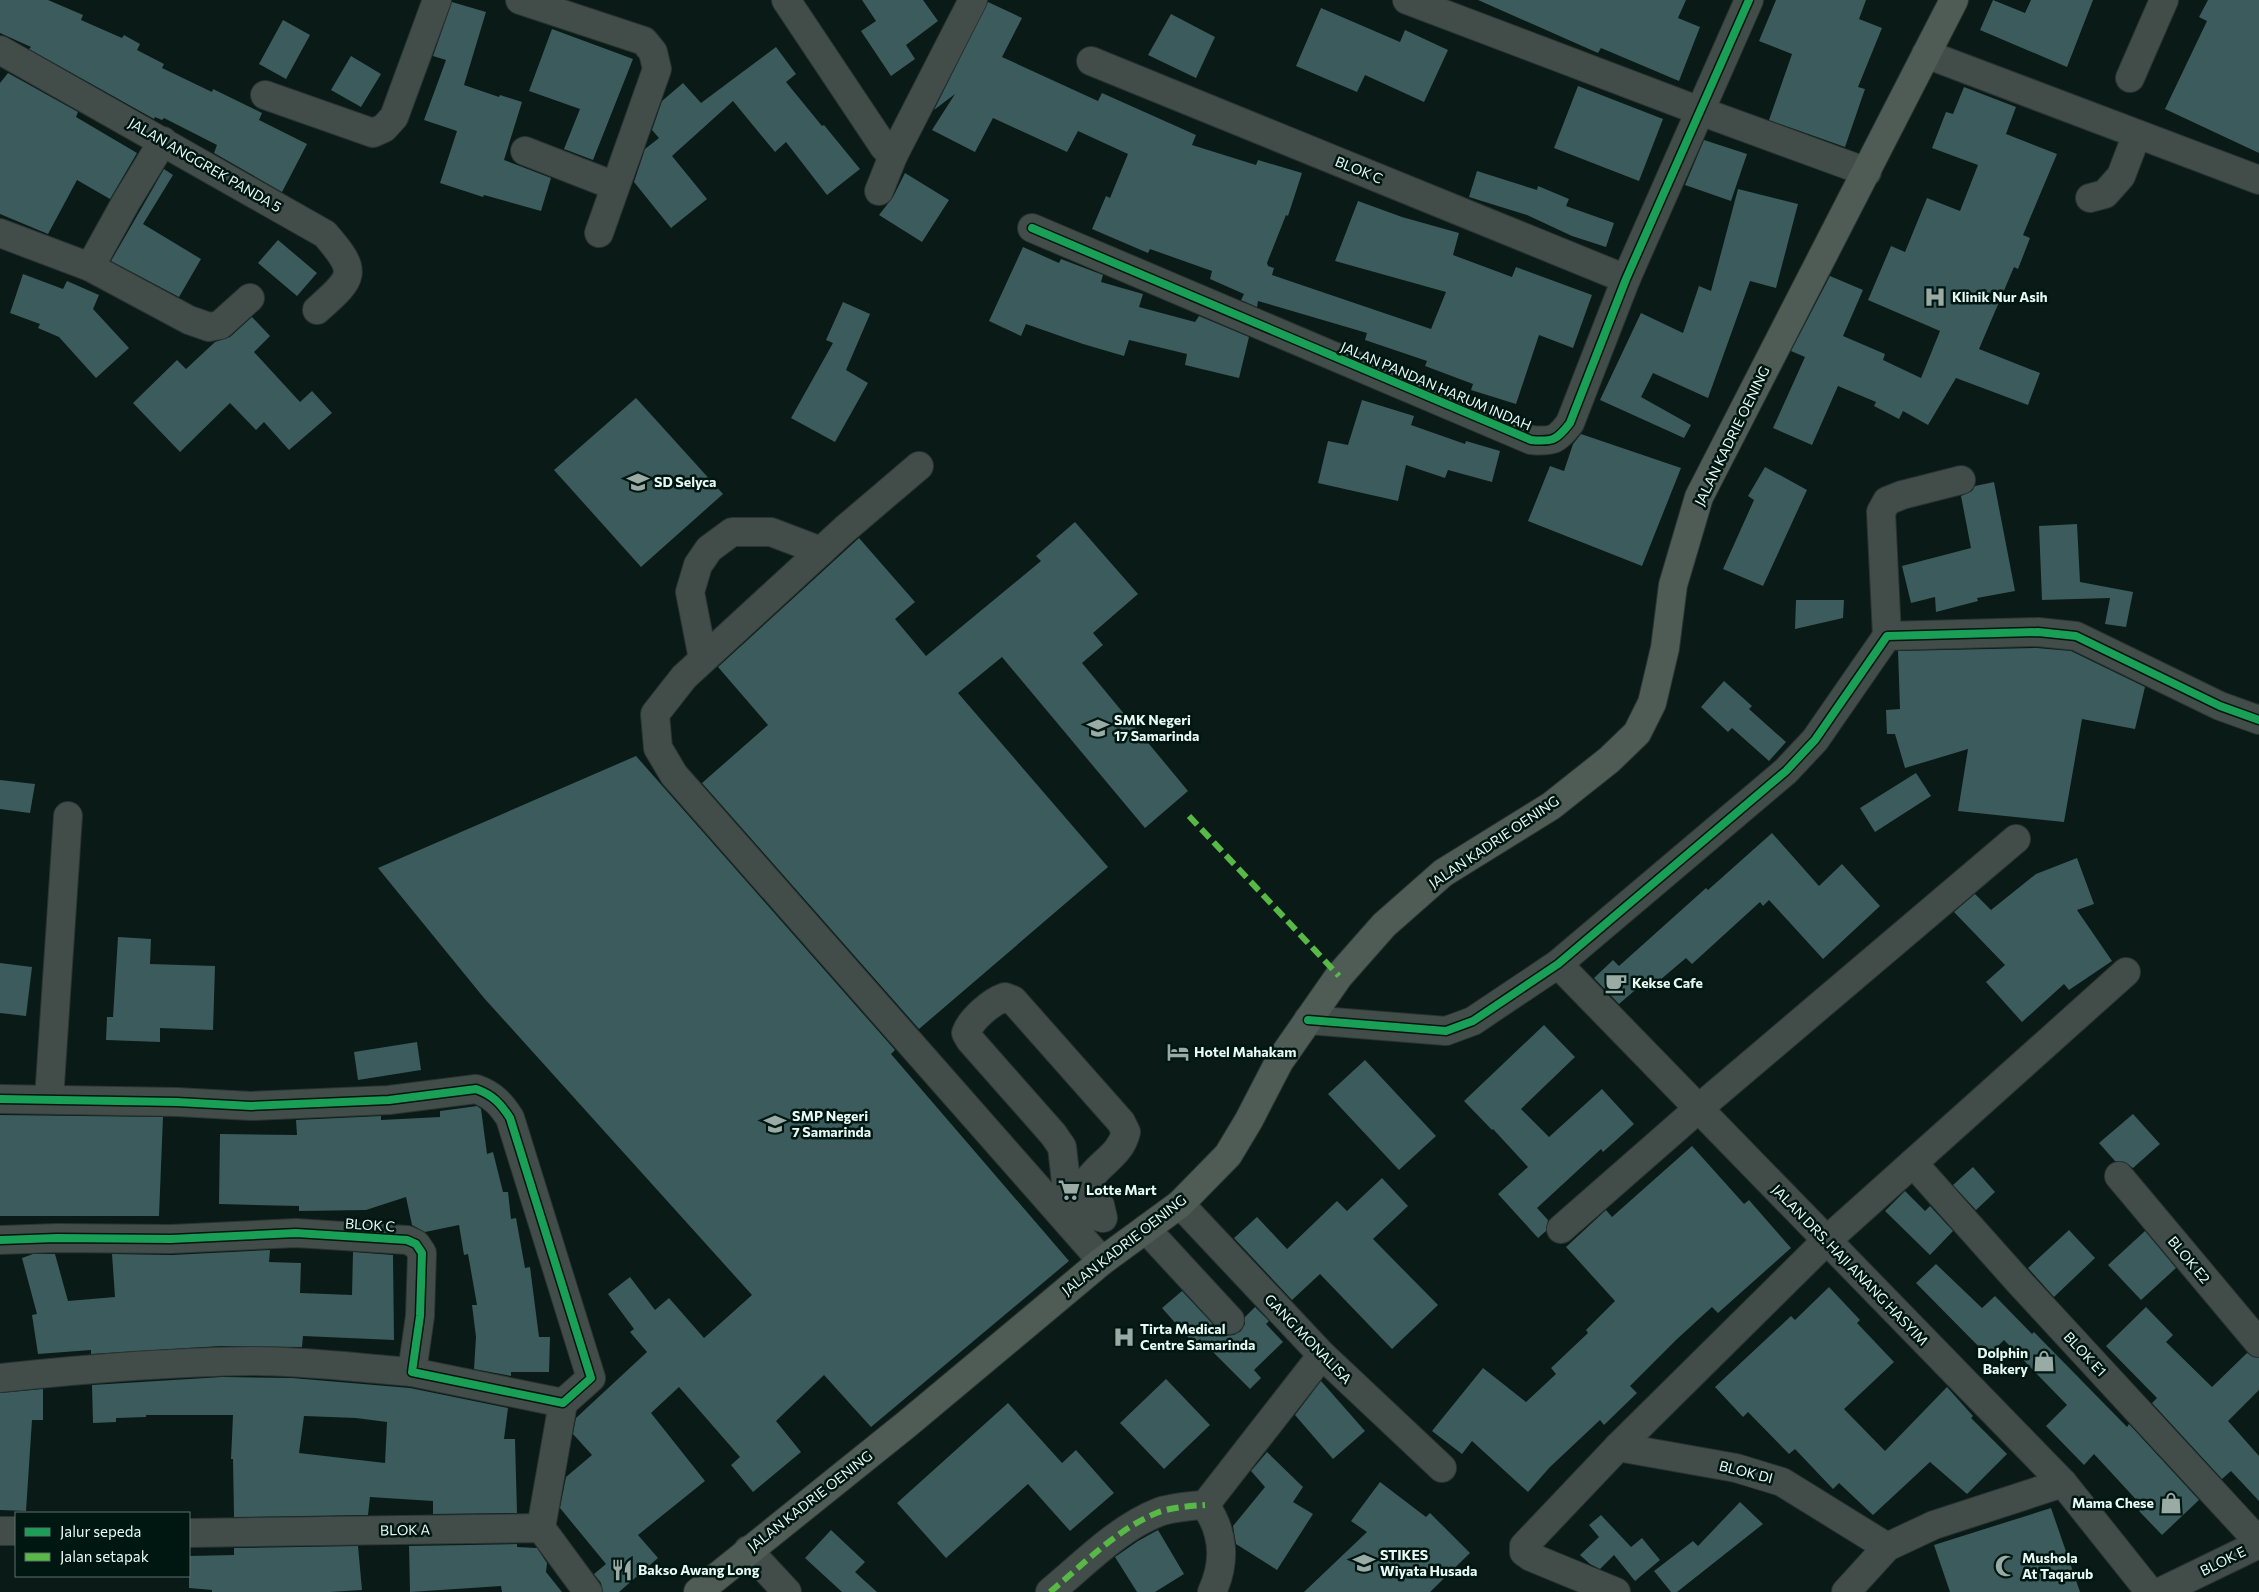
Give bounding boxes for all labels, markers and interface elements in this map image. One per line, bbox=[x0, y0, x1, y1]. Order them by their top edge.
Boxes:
street label: JALAN ANGGREK PANDA 5 bbox=[126, 114, 285, 215]
street label: BLOK C bbox=[1333, 152, 1386, 187]
hospital icon: Klinik Nur Asih bbox=[1922, 284, 1948, 310]
place label: Klinik Nur Asih bbox=[1952, 288, 2048, 305]
street label: JALAN PANDAN HARUM INDAH bbox=[1338, 338, 1534, 434]
street label: JALAN KADRIE OENING bbox=[1690, 363, 1773, 508]
school or university icon: SD Selyca bbox=[625, 469, 651, 495]
place label: SD Selyca bbox=[654, 473, 717, 490]
place label: SMK Negeri 17 Samarinda bbox=[1114, 711, 1199, 744]
school or university icon: SMK Negeri 17 Samarinda bbox=[1085, 715, 1111, 741]
street label: JALAN KADRIE OENING bbox=[1425, 792, 1562, 892]
cafe icon: Kekse Cafe bbox=[1603, 970, 1629, 996]
place label: Kekse Cafe bbox=[1632, 974, 1703, 991]
hotel icon: Hotel Mahakam bbox=[1165, 1039, 1191, 1065]
place label: Hotel Mahakam bbox=[1194, 1043, 1296, 1060]
place label: SMP Negeri 7 Samarinda bbox=[792, 1107, 871, 1140]
school or university icon: SMP Negeri 7 Samarinda bbox=[762, 1111, 788, 1137]
supermarket icon: Lotte Mart bbox=[1056, 1177, 1082, 1203]
place label: Lotte Mart bbox=[1086, 1181, 1157, 1198]
street label: JALAN DRS. HAJI ANANG HASYIM bbox=[1769, 1181, 1932, 1349]
street label: JALAN KADRIE OENING bbox=[1058, 1191, 1189, 1299]
street label: BLOK C bbox=[345, 1214, 396, 1235]
street label: BLOK E2 bbox=[2165, 1233, 2214, 1287]
street label: GANG MONALISA bbox=[1261, 1290, 1356, 1387]
place label: Tirta Medical Centre Samarinda bbox=[1140, 1320, 1255, 1353]
hospital icon: Tirta Medical Centre Samarinda bbox=[1111, 1324, 1137, 1350]
street label: BLOK E1 bbox=[2061, 1328, 2110, 1379]
place label: Dolphin Bakery bbox=[1977, 1344, 2028, 1377]
shop icon: Dolphin Bakery bbox=[2031, 1348, 2057, 1374]
street label: JALAN KADRIE OENING bbox=[744, 1447, 875, 1555]
street label: BLOK DI bbox=[1718, 1457, 1775, 1486]
shop icon: Mama Chese bbox=[2158, 1490, 2184, 1516]
place label: Mama Chese bbox=[2072, 1494, 2154, 1511]
legend bbox=[15, 1512, 190, 1577]
street label: BLOK A bbox=[380, 1521, 430, 1538]
text: Jalur sepeda bbox=[60, 1522, 141, 1540]
street label: BLOK E bbox=[2197, 1542, 2248, 1579]
place label: STIKES Wiyata Husada bbox=[1380, 1546, 1477, 1579]
text: Jalan setapak bbox=[60, 1547, 149, 1565]
place label: Mushola At Taqarub bbox=[2022, 1549, 2093, 1582]
school or university icon: STIKES Wiyata Husada bbox=[1351, 1550, 1377, 1576]
mosque icon: Mushola At Taqarub bbox=[1993, 1553, 2019, 1579]
restaurant icon: Bakso Awang Long bbox=[609, 1557, 635, 1583]
place label: Bakso Awang Long bbox=[638, 1561, 760, 1578]

